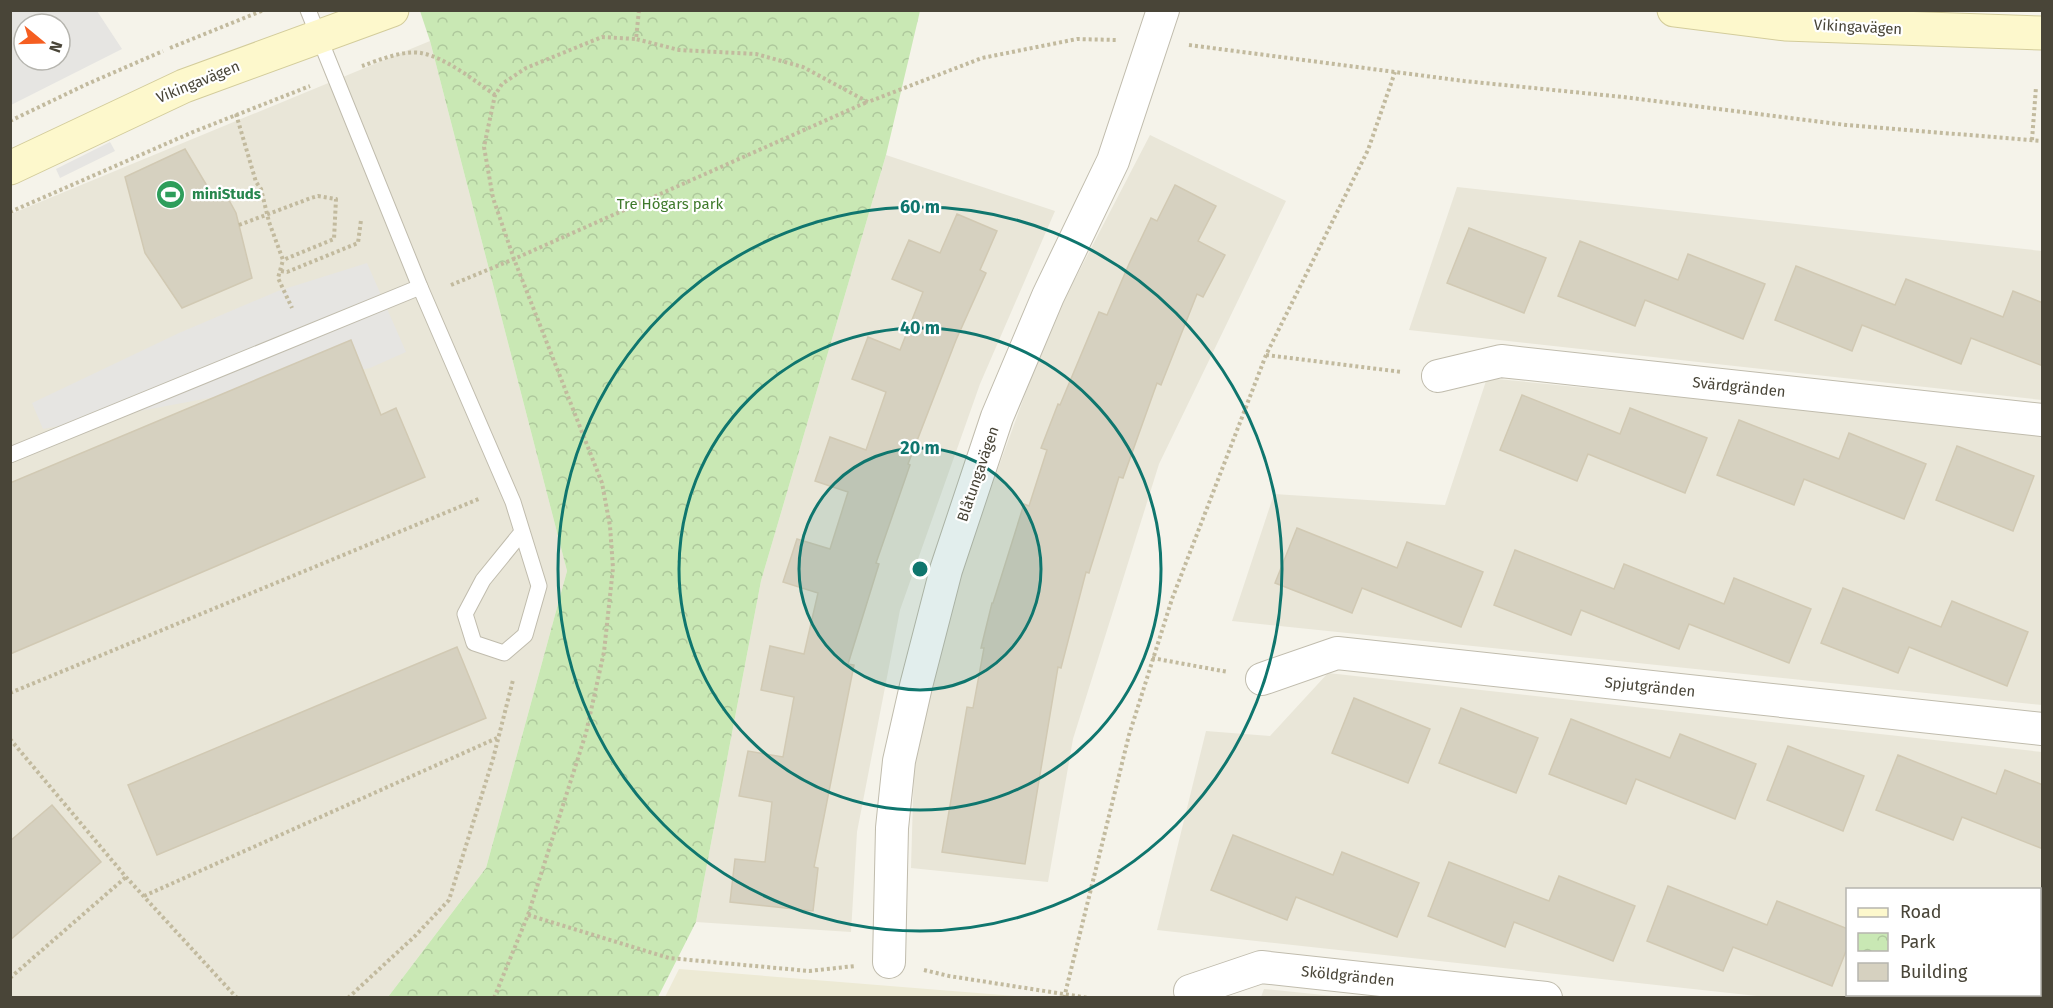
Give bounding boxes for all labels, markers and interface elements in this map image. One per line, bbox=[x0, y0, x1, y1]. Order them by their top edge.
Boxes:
north arrow bbox=[12, 12, 72, 72]
street label: Vikingavägen bbox=[1813, 16, 1903, 38]
text: N bbox=[45, 39, 66, 55]
street label: Vikingavägen bbox=[154, 57, 242, 107]
sports icon: miniStuds bbox=[155, 178, 187, 210]
place label: miniStuds bbox=[192, 185, 261, 203]
park label: Tre Högars park bbox=[617, 195, 723, 213]
text: 60 m bbox=[900, 196, 940, 218]
text: 40 m bbox=[900, 317, 940, 339]
street label: Svärdgränden bbox=[1692, 373, 1786, 401]
street label: Blåtungavägen bbox=[953, 424, 1003, 524]
text: 20 m bbox=[900, 437, 940, 459]
centre of rings bbox=[910, 559, 930, 579]
street label: Spjutgränden bbox=[1604, 673, 1696, 701]
legend bbox=[1846, 888, 2041, 996]
text: Road bbox=[1900, 901, 1942, 923]
text: Park bbox=[1900, 931, 1936, 953]
text: Building bbox=[1900, 961, 1968, 983]
street label: Sköldgränden bbox=[1300, 962, 1396, 990]

